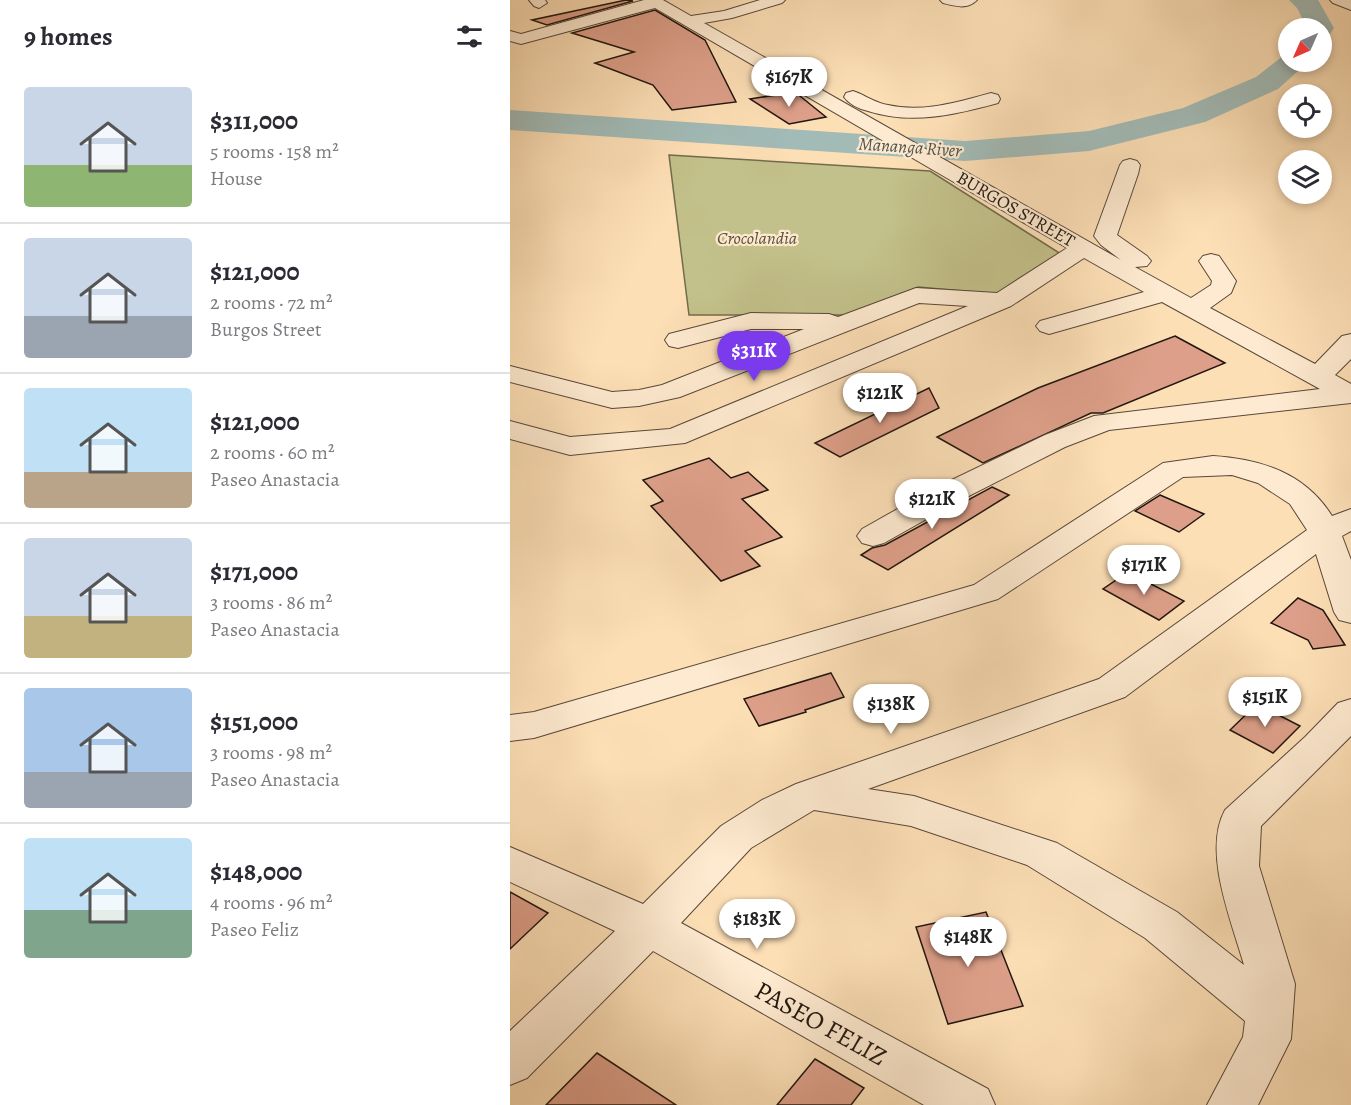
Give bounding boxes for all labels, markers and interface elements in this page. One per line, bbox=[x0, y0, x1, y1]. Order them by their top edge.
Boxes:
north arrow bbox=[1278, 18, 1332, 72]
map controls bbox=[1278, 18, 1332, 204]
text: 9 homes bbox=[24, 19, 113, 54]
icon: filters bbox=[453, 20, 486, 53]
pin: $167K bbox=[747, 57, 831, 108]
text: $167K bbox=[765, 63, 813, 90]
button: locate bbox=[1278, 84, 1332, 138]
text: $311,000 bbox=[210, 103, 298, 138]
icon: home bbox=[72, 111, 144, 183]
water label: Mananga River bbox=[858, 131, 963, 163]
text: 5 rooms · 158 m² bbox=[210, 138, 339, 165]
button: layers bbox=[1278, 150, 1332, 204]
text: House bbox=[210, 165, 262, 192]
street label: BURGOS STREET bbox=[952, 165, 1080, 253]
park label: Crocolandia bbox=[717, 226, 797, 250]
text: $121,000 bbox=[210, 254, 300, 289]
icon: home bbox=[72, 262, 144, 334]
text: 2 rooms · 72 m² bbox=[210, 289, 332, 316]
text: Burgos Street bbox=[210, 316, 322, 343]
pin: $311K bbox=[712, 331, 796, 382]
text: $311K bbox=[731, 337, 777, 364]
pin: $121K bbox=[838, 373, 922, 424]
text: $121K bbox=[857, 379, 903, 406]
text: $121,000 bbox=[210, 404, 300, 439]
icon: home bbox=[72, 412, 144, 484]
text: 2 rooms · 60 m² bbox=[210, 439, 334, 466]
text: Paseo Anastacia bbox=[210, 466, 340, 493]
pin: $121K bbox=[890, 479, 974, 530]
text: $121K bbox=[909, 485, 955, 512]
pin: $171K bbox=[1102, 545, 1186, 596]
text: $171K bbox=[1121, 551, 1167, 578]
text: $171,000 bbox=[210, 554, 298, 589]
icon: home bbox=[72, 562, 144, 634]
text: 3 rooms · 86 m² bbox=[210, 589, 332, 616]
text: Paseo Anastacia bbox=[210, 616, 340, 643]
pin: $151K bbox=[1223, 677, 1307, 728]
text: $151K bbox=[1242, 683, 1288, 710]
pin: $138K bbox=[849, 684, 933, 735]
text: $138K bbox=[867, 690, 915, 717]
text: $151,000 bbox=[210, 704, 298, 739]
icon: home bbox=[72, 712, 144, 784]
text: 3 rooms · 98 m² bbox=[210, 739, 332, 766]
text: Paseo Anastacia bbox=[210, 766, 340, 793]
text: $148,000 bbox=[210, 854, 302, 889]
icon: home bbox=[72, 862, 144, 934]
text: 4 rooms · 96 m² bbox=[210, 889, 332, 916]
pin: $183K bbox=[715, 899, 799, 950]
text: $183K bbox=[733, 905, 781, 932]
text: Paseo Feliz bbox=[210, 916, 299, 943]
pin: $148K bbox=[926, 917, 1010, 968]
text: $148K bbox=[944, 923, 992, 950]
street label: PASEO FELIZ bbox=[748, 973, 893, 1074]

